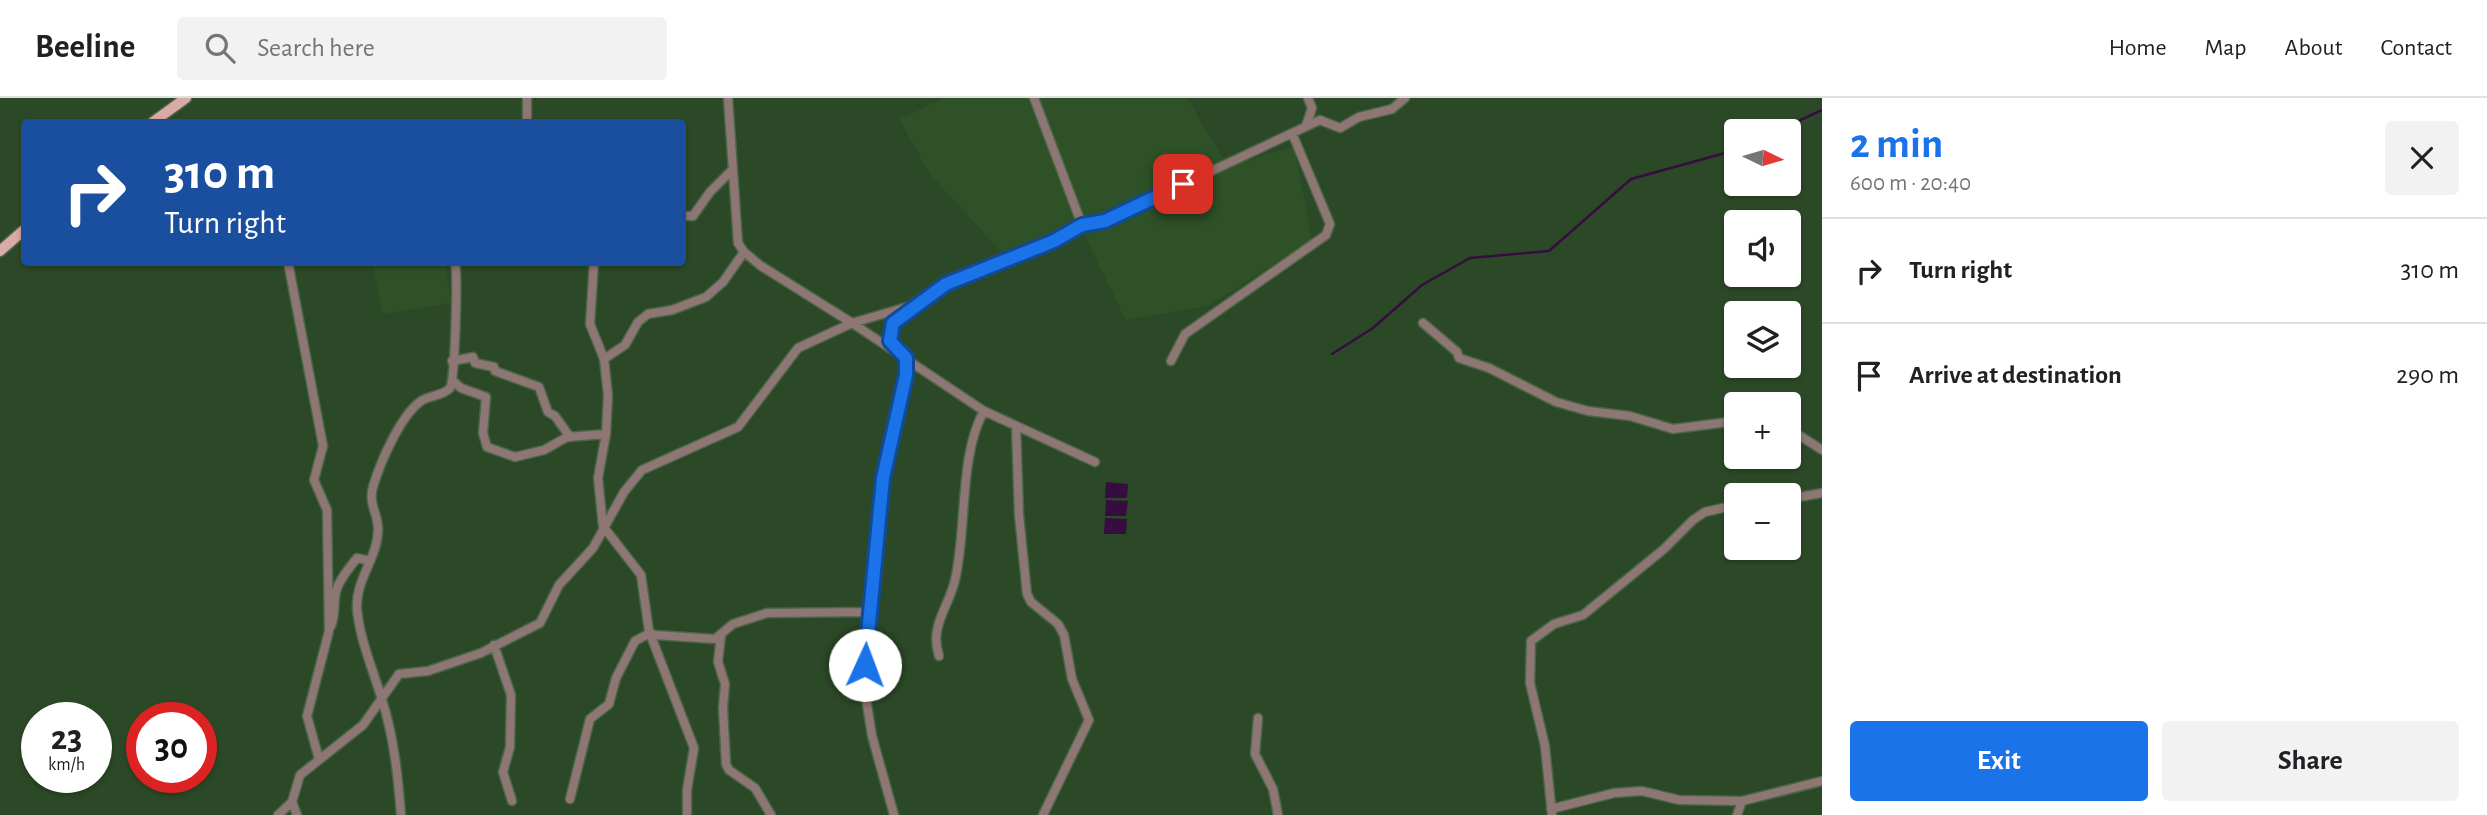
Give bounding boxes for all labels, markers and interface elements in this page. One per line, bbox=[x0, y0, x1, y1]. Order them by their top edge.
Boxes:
search box bbox=[177, 17, 667, 80]
icon: search bbox=[201, 29, 239, 67]
text: Beeline bbox=[35, 31, 135, 64]
text: Search here bbox=[257, 35, 375, 61]
text: Home bbox=[2109, 36, 2167, 60]
text: Map bbox=[2205, 36, 2247, 60]
text: About bbox=[2285, 36, 2342, 60]
text: Contact bbox=[2380, 36, 2452, 60]
north arrow bbox=[1724, 119, 1801, 196]
map controls bbox=[1724, 119, 1801, 560]
button: close bbox=[2385, 121, 2459, 195]
text: 2 min bbox=[1850, 123, 1943, 165]
icon: right bbox=[49, 147, 140, 238]
text: 310 m bbox=[164, 149, 275, 198]
pin bbox=[1153, 154, 1213, 214]
icon: arrive bbox=[1164, 165, 1202, 203]
text: 600 m · 20:40 bbox=[1850, 172, 1971, 195]
text: Turn right bbox=[164, 207, 286, 239]
button: sound bbox=[1724, 210, 1801, 287]
icon: right bbox=[1850, 252, 1888, 290]
text: Turn right bbox=[1909, 257, 2012, 283]
text: 310 m bbox=[2401, 257, 2459, 283]
button: layers bbox=[1724, 301, 1801, 378]
icon: arrive bbox=[1850, 357, 1888, 395]
text: Arrive at destination bbox=[1909, 362, 2122, 388]
text: 290 m bbox=[2396, 362, 2459, 388]
button: + bbox=[1724, 392, 1801, 469]
button: − bbox=[1724, 483, 1801, 560]
position arrow bbox=[828, 628, 902, 702]
speed limit sign: 30 bbox=[126, 702, 217, 793]
text: 23 bbox=[51, 721, 82, 756]
button: Exit bbox=[1850, 721, 2148, 801]
button: Share bbox=[2162, 721, 2459, 801]
text: km/h bbox=[48, 756, 85, 774]

